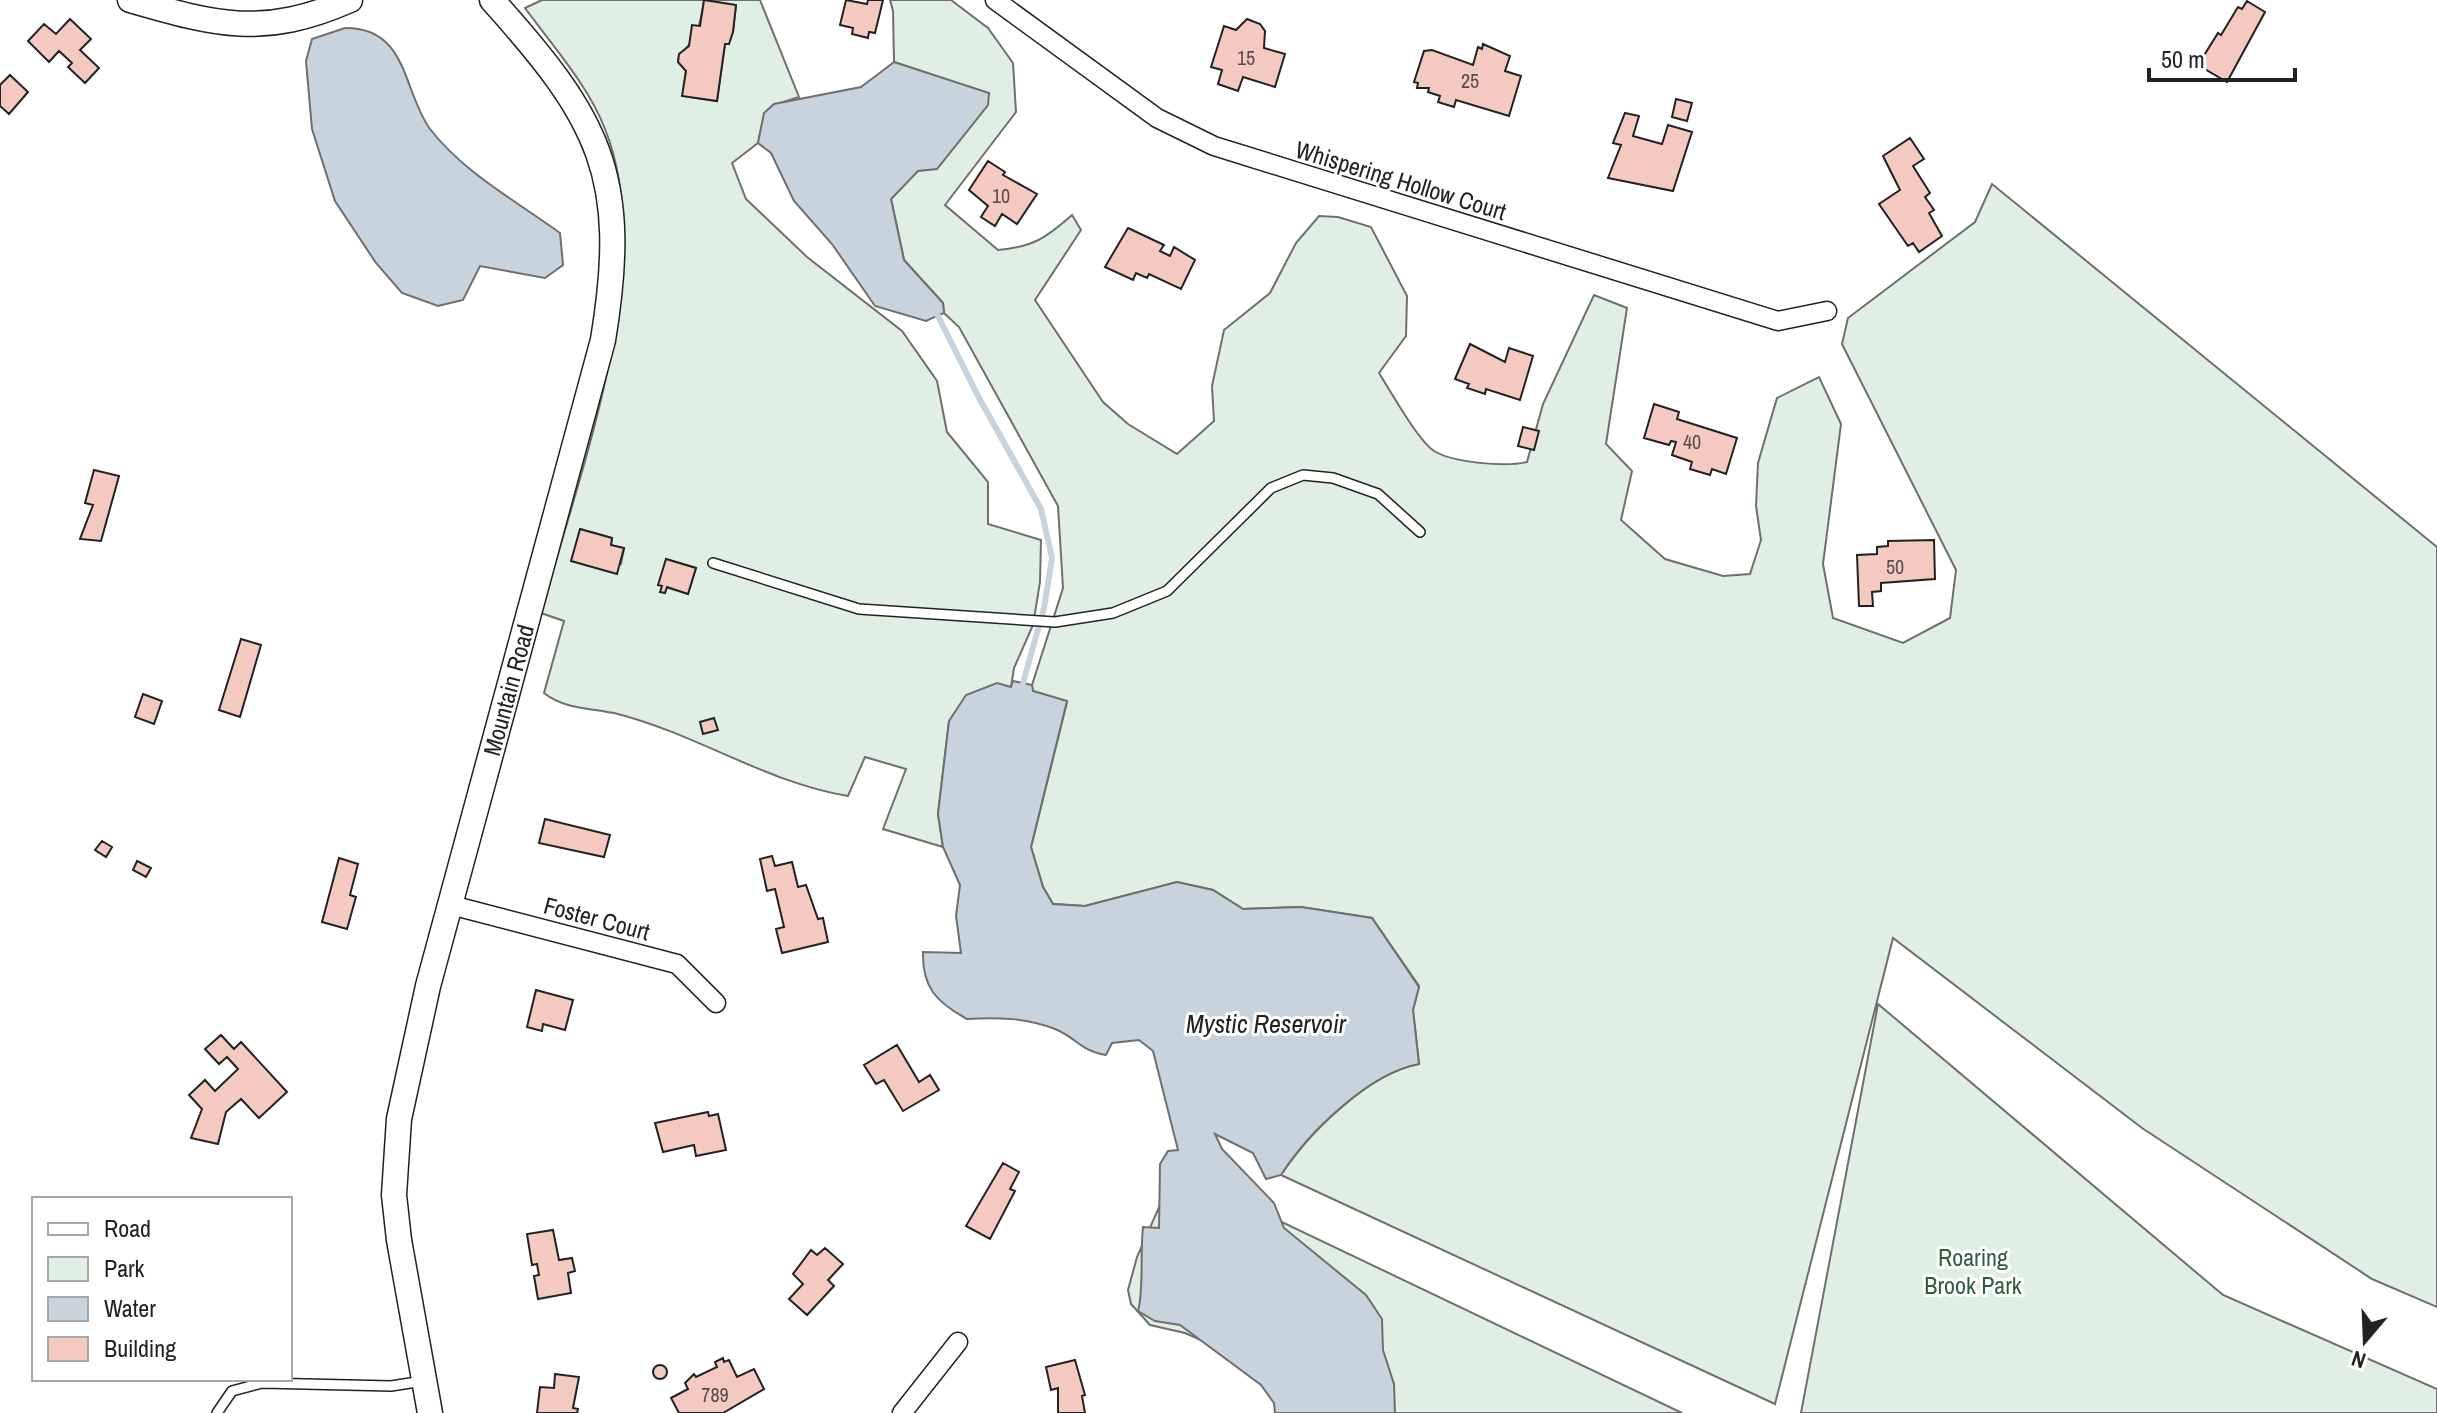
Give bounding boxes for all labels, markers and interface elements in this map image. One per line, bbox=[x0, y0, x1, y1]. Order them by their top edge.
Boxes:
scale bar bbox=[2149, 32, 2295, 82]
text: 50 m bbox=[2161, 43, 2205, 75]
house number: 15 bbox=[1237, 44, 1255, 71]
house number: 25 bbox=[1461, 67, 1479, 94]
street label: Whispering Hollow Court bbox=[1292, 133, 1511, 227]
house number: 10 bbox=[992, 182, 1010, 209]
house number: 40 bbox=[1683, 428, 1701, 455]
house number: 50 bbox=[1886, 553, 1904, 580]
street label: Mountain Road bbox=[475, 621, 541, 759]
street label: Foster Court bbox=[540, 889, 654, 948]
water label: Mystic Reservoir bbox=[1186, 1006, 1347, 1041]
legend bbox=[32, 1197, 292, 1381]
text: Road bbox=[104, 1212, 151, 1244]
park label: Roaring Brook Park bbox=[1924, 1241, 2022, 1301]
text: Park bbox=[104, 1252, 145, 1284]
text: Water bbox=[104, 1292, 156, 1324]
north arrow bbox=[2325, 1301, 2405, 1381]
text: Building bbox=[104, 1332, 176, 1364]
text: N bbox=[2347, 1344, 2370, 1376]
house number: 789 bbox=[701, 1381, 729, 1408]

